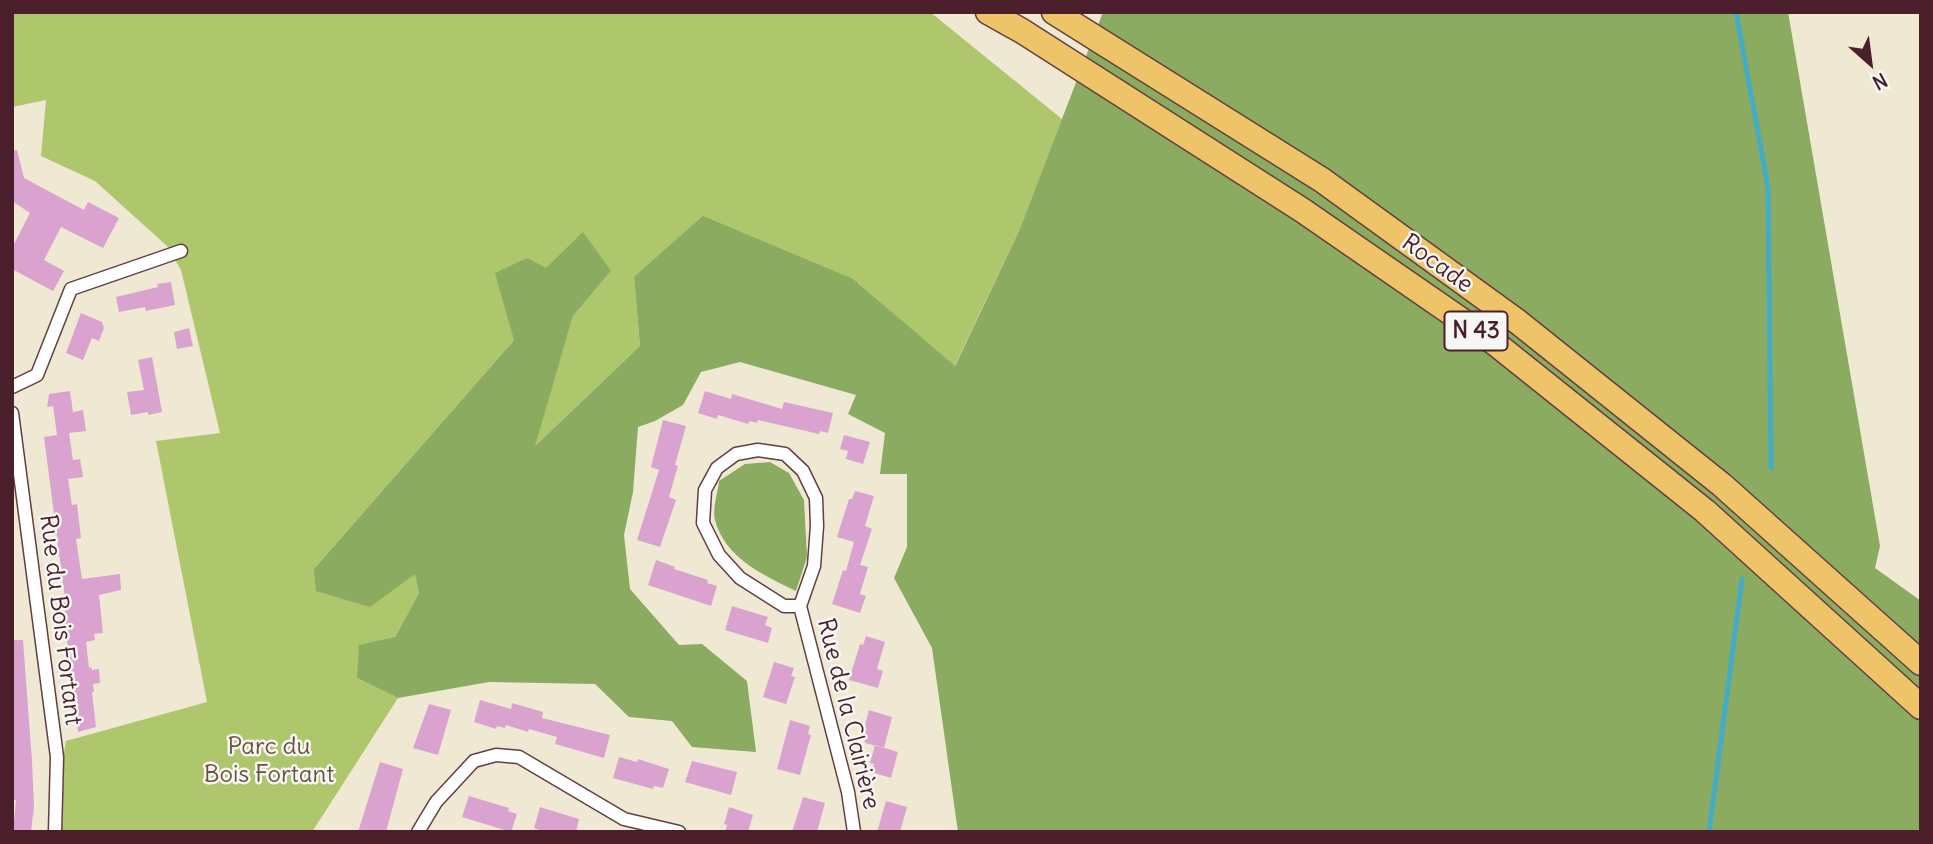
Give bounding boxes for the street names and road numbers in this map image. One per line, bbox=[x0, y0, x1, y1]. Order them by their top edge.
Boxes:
street label: Rocade bbox=[1396, 229, 1478, 299]
road number: N 43 bbox=[1444, 312, 1508, 350]
street label: Rue du Bois Fortant bbox=[33, 513, 87, 727]
street label: Rue de la Clairière bbox=[810, 616, 886, 812]

